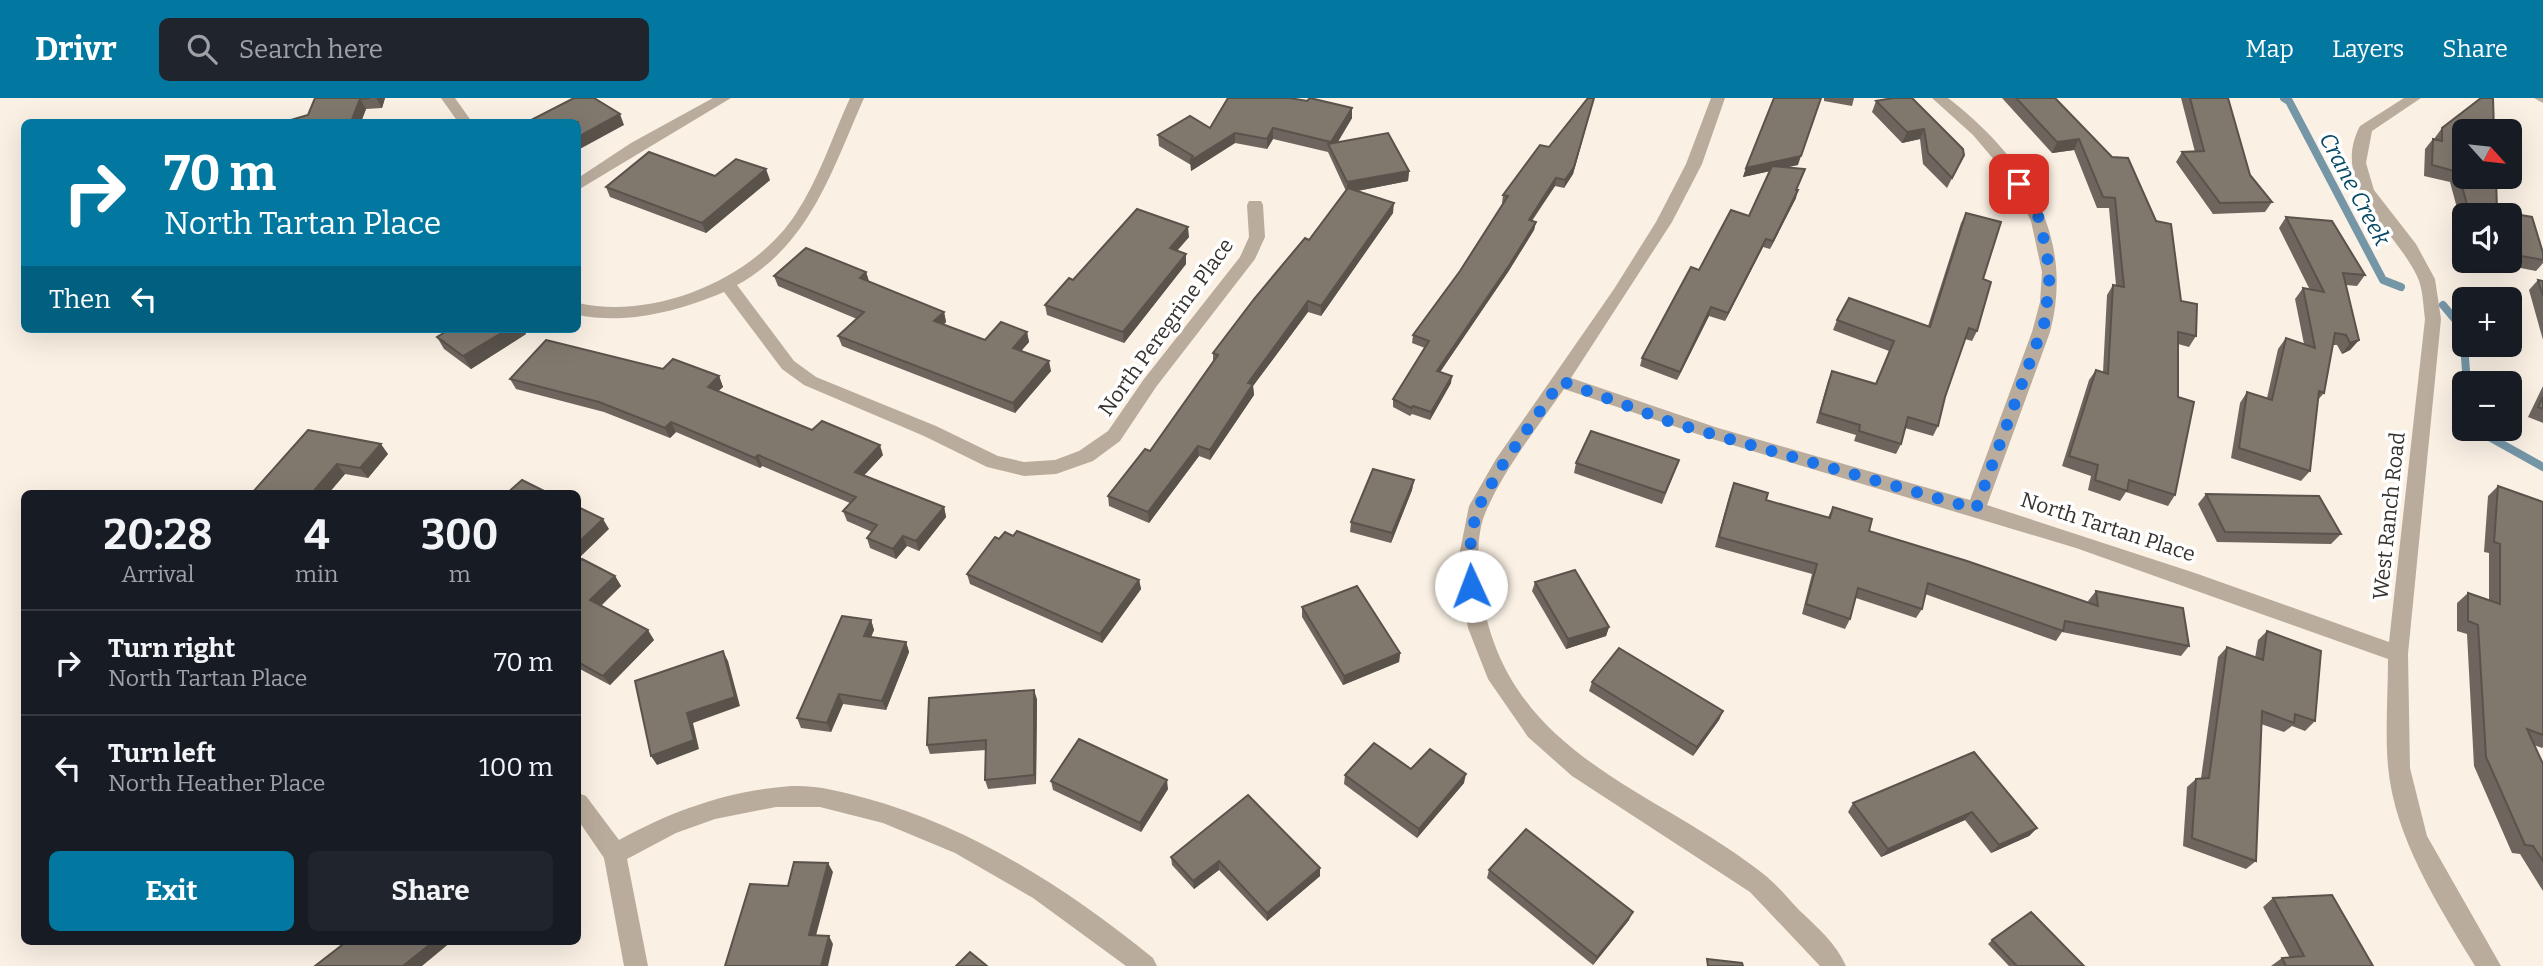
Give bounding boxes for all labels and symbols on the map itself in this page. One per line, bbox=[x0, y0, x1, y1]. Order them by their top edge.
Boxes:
north arrow bbox=[2452, 119, 2522, 189]
water label: Crane Creek bbox=[2313, 128, 2397, 251]
pin bbox=[1989, 154, 2049, 214]
street label: North Peregrine Place bbox=[1093, 233, 1239, 421]
street label: West Ranch Road bbox=[2367, 431, 2411, 601]
street label: North Tartan Place bbox=[2017, 487, 2199, 567]
position arrow bbox=[1434, 549, 1508, 623]

